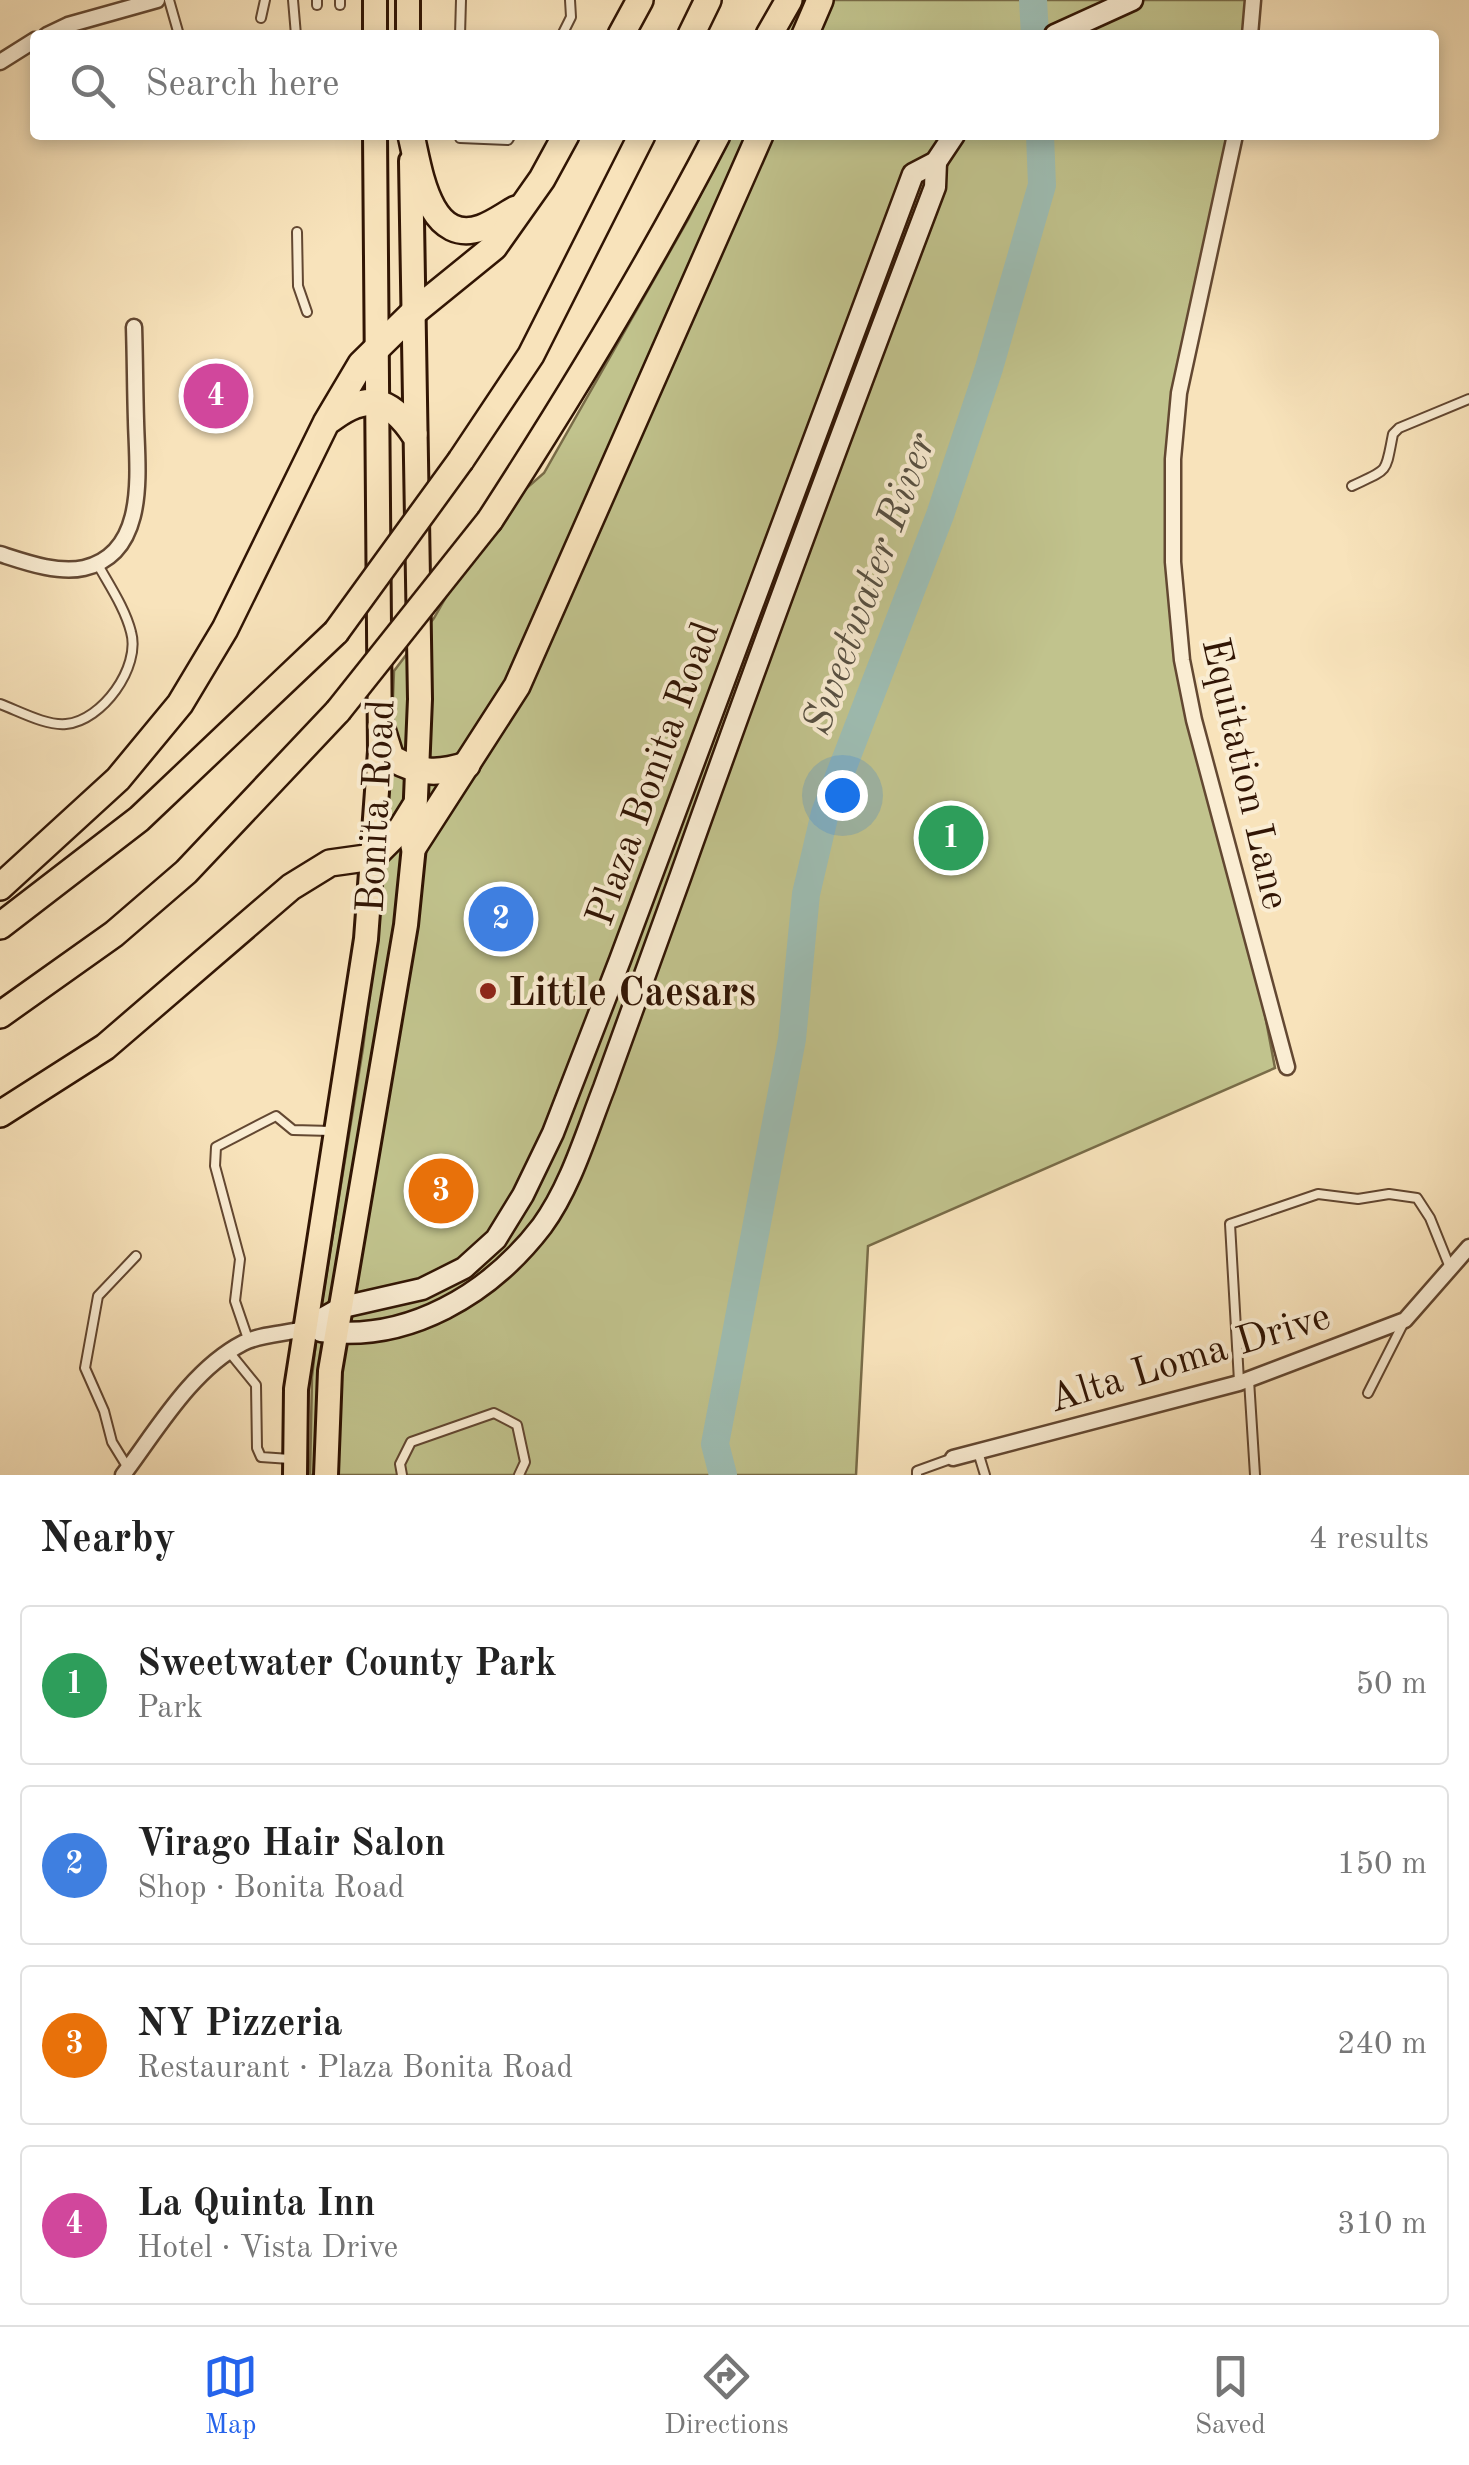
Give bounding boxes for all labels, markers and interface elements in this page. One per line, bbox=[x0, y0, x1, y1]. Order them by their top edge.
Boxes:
search box bbox=[30, 30, 1439, 140]
icon: search bbox=[65, 58, 120, 113]
text: Search here bbox=[145, 66, 340, 104]
pin: 4 bbox=[184, 358, 248, 434]
water label: Sweetwater River bbox=[797, 428, 945, 740]
street label: Plaza Bonita Road bbox=[581, 617, 728, 932]
street label: Equitation Lane bbox=[1192, 634, 1294, 914]
street label: Bonita Road bbox=[352, 698, 404, 914]
your location bbox=[817, 770, 868, 821]
pin: 1 bbox=[918, 800, 984, 876]
pin: 2 bbox=[468, 882, 534, 956]
place label: Little Caesars bbox=[508, 975, 756, 1015]
marker: Little Caesars bbox=[477, 980, 499, 1002]
pin: 3 bbox=[408, 1154, 474, 1228]
street label: Alta Loma Drive bbox=[1045, 1298, 1336, 1422]
text: Nearby bbox=[40, 1519, 176, 1561]
text: 4 results bbox=[1309, 1524, 1429, 1556]
text: Sweetwater County Park bbox=[137, 1646, 556, 1684]
text: 1 bbox=[65, 1669, 84, 1701]
text: 50 m bbox=[1356, 1669, 1427, 1701]
text: Park bbox=[137, 1693, 203, 1725]
text: Virago Hair Salon bbox=[137, 1826, 446, 1864]
text: 2 bbox=[65, 1849, 84, 1881]
text: 150 m bbox=[1337, 1849, 1427, 1881]
text: Shop · Bonita Road bbox=[137, 1873, 405, 1905]
text: NY Pizzeria bbox=[137, 2006, 343, 2044]
text: 3 bbox=[65, 2029, 84, 2061]
text: 240 m bbox=[1337, 2029, 1427, 2061]
text: Restaurant · Plaza Bonita Road bbox=[137, 2053, 573, 2085]
text: La Quinta Inn bbox=[137, 2186, 376, 2224]
text: 4 bbox=[65, 2209, 84, 2241]
text: 310 m bbox=[1337, 2209, 1427, 2241]
text: Hotel · Vista Drive bbox=[137, 2233, 398, 2265]
tab: Map bbox=[203, 2349, 258, 2444]
tab: Directions bbox=[664, 2349, 789, 2444]
tab: Saved bbox=[1195, 2349, 1266, 2444]

